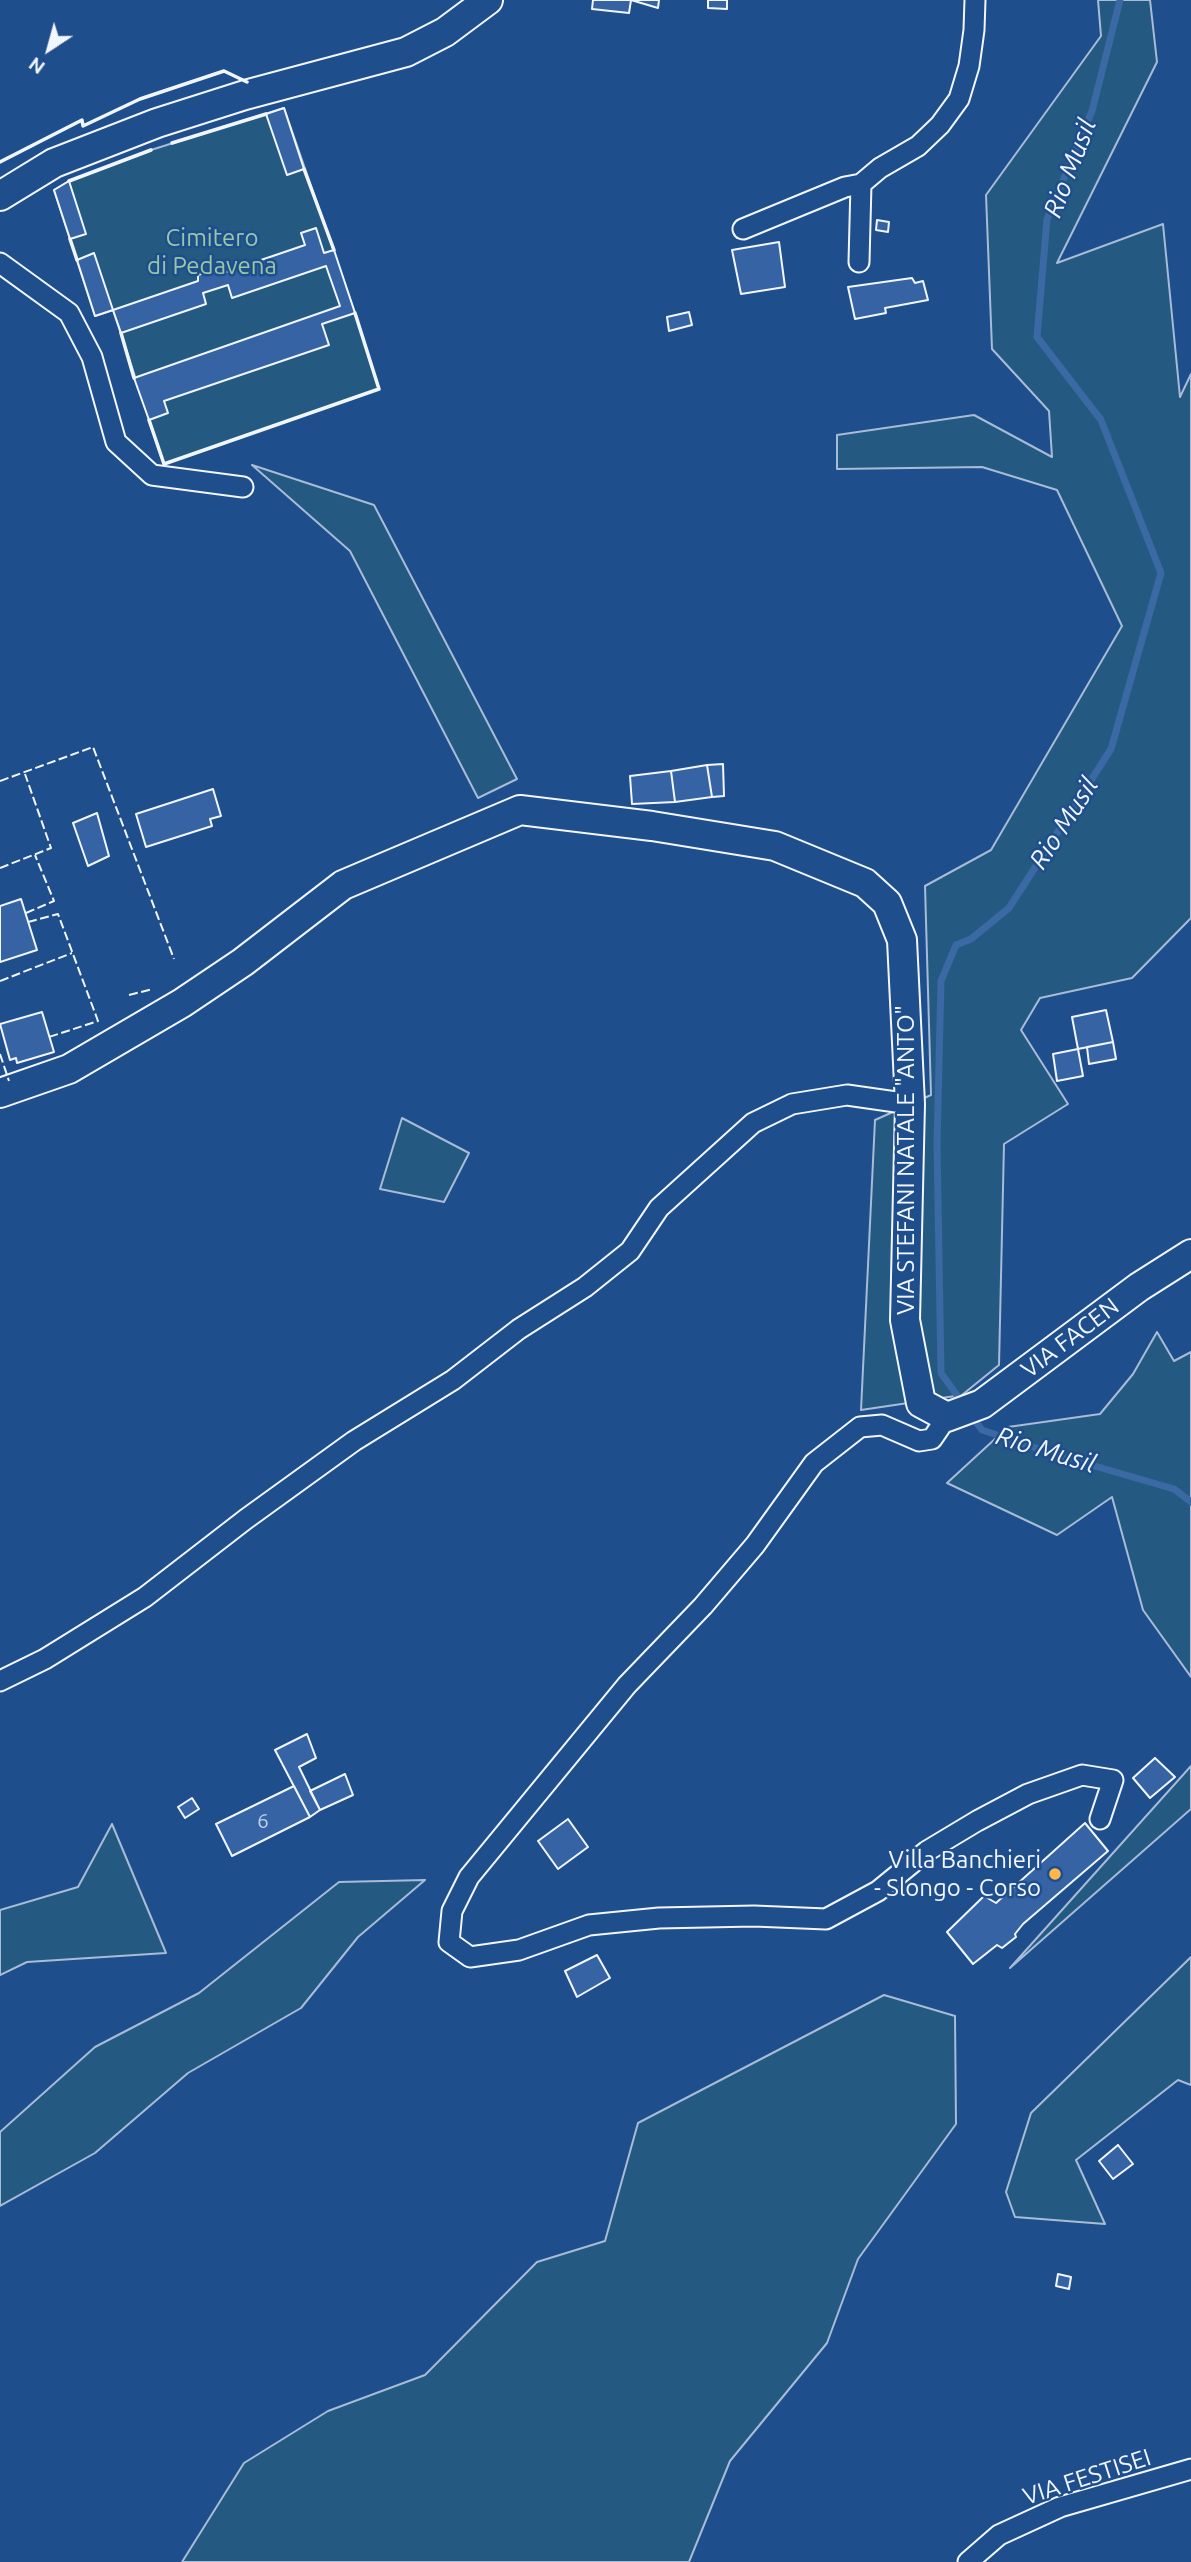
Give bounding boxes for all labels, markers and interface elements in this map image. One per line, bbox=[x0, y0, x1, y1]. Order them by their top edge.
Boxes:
north arrow bbox=[14, 14, 84, 84]
text: N bbox=[24, 53, 49, 79]
water label: Rio Musil bbox=[1037, 114, 1103, 222]
park label: Cimitero di Pedavena bbox=[147, 224, 277, 280]
water label: Rio Musil bbox=[1023, 771, 1105, 875]
street label: VIA STEFANI NATALE "ANTO" bbox=[892, 1005, 920, 1315]
street label: VIA FACEN bbox=[1015, 1292, 1125, 1384]
water label: Rio Musil bbox=[992, 1420, 1100, 1480]
house number: 6 bbox=[257, 1808, 269, 1834]
place label: Villa Banchieri - Slongo - Corso bbox=[874, 1846, 1041, 1902]
marker: Villa Banchieri - Slongo - Corso bbox=[1047, 1866, 1063, 1882]
street label: VIA FESTISEI bbox=[1019, 2443, 1155, 2511]

